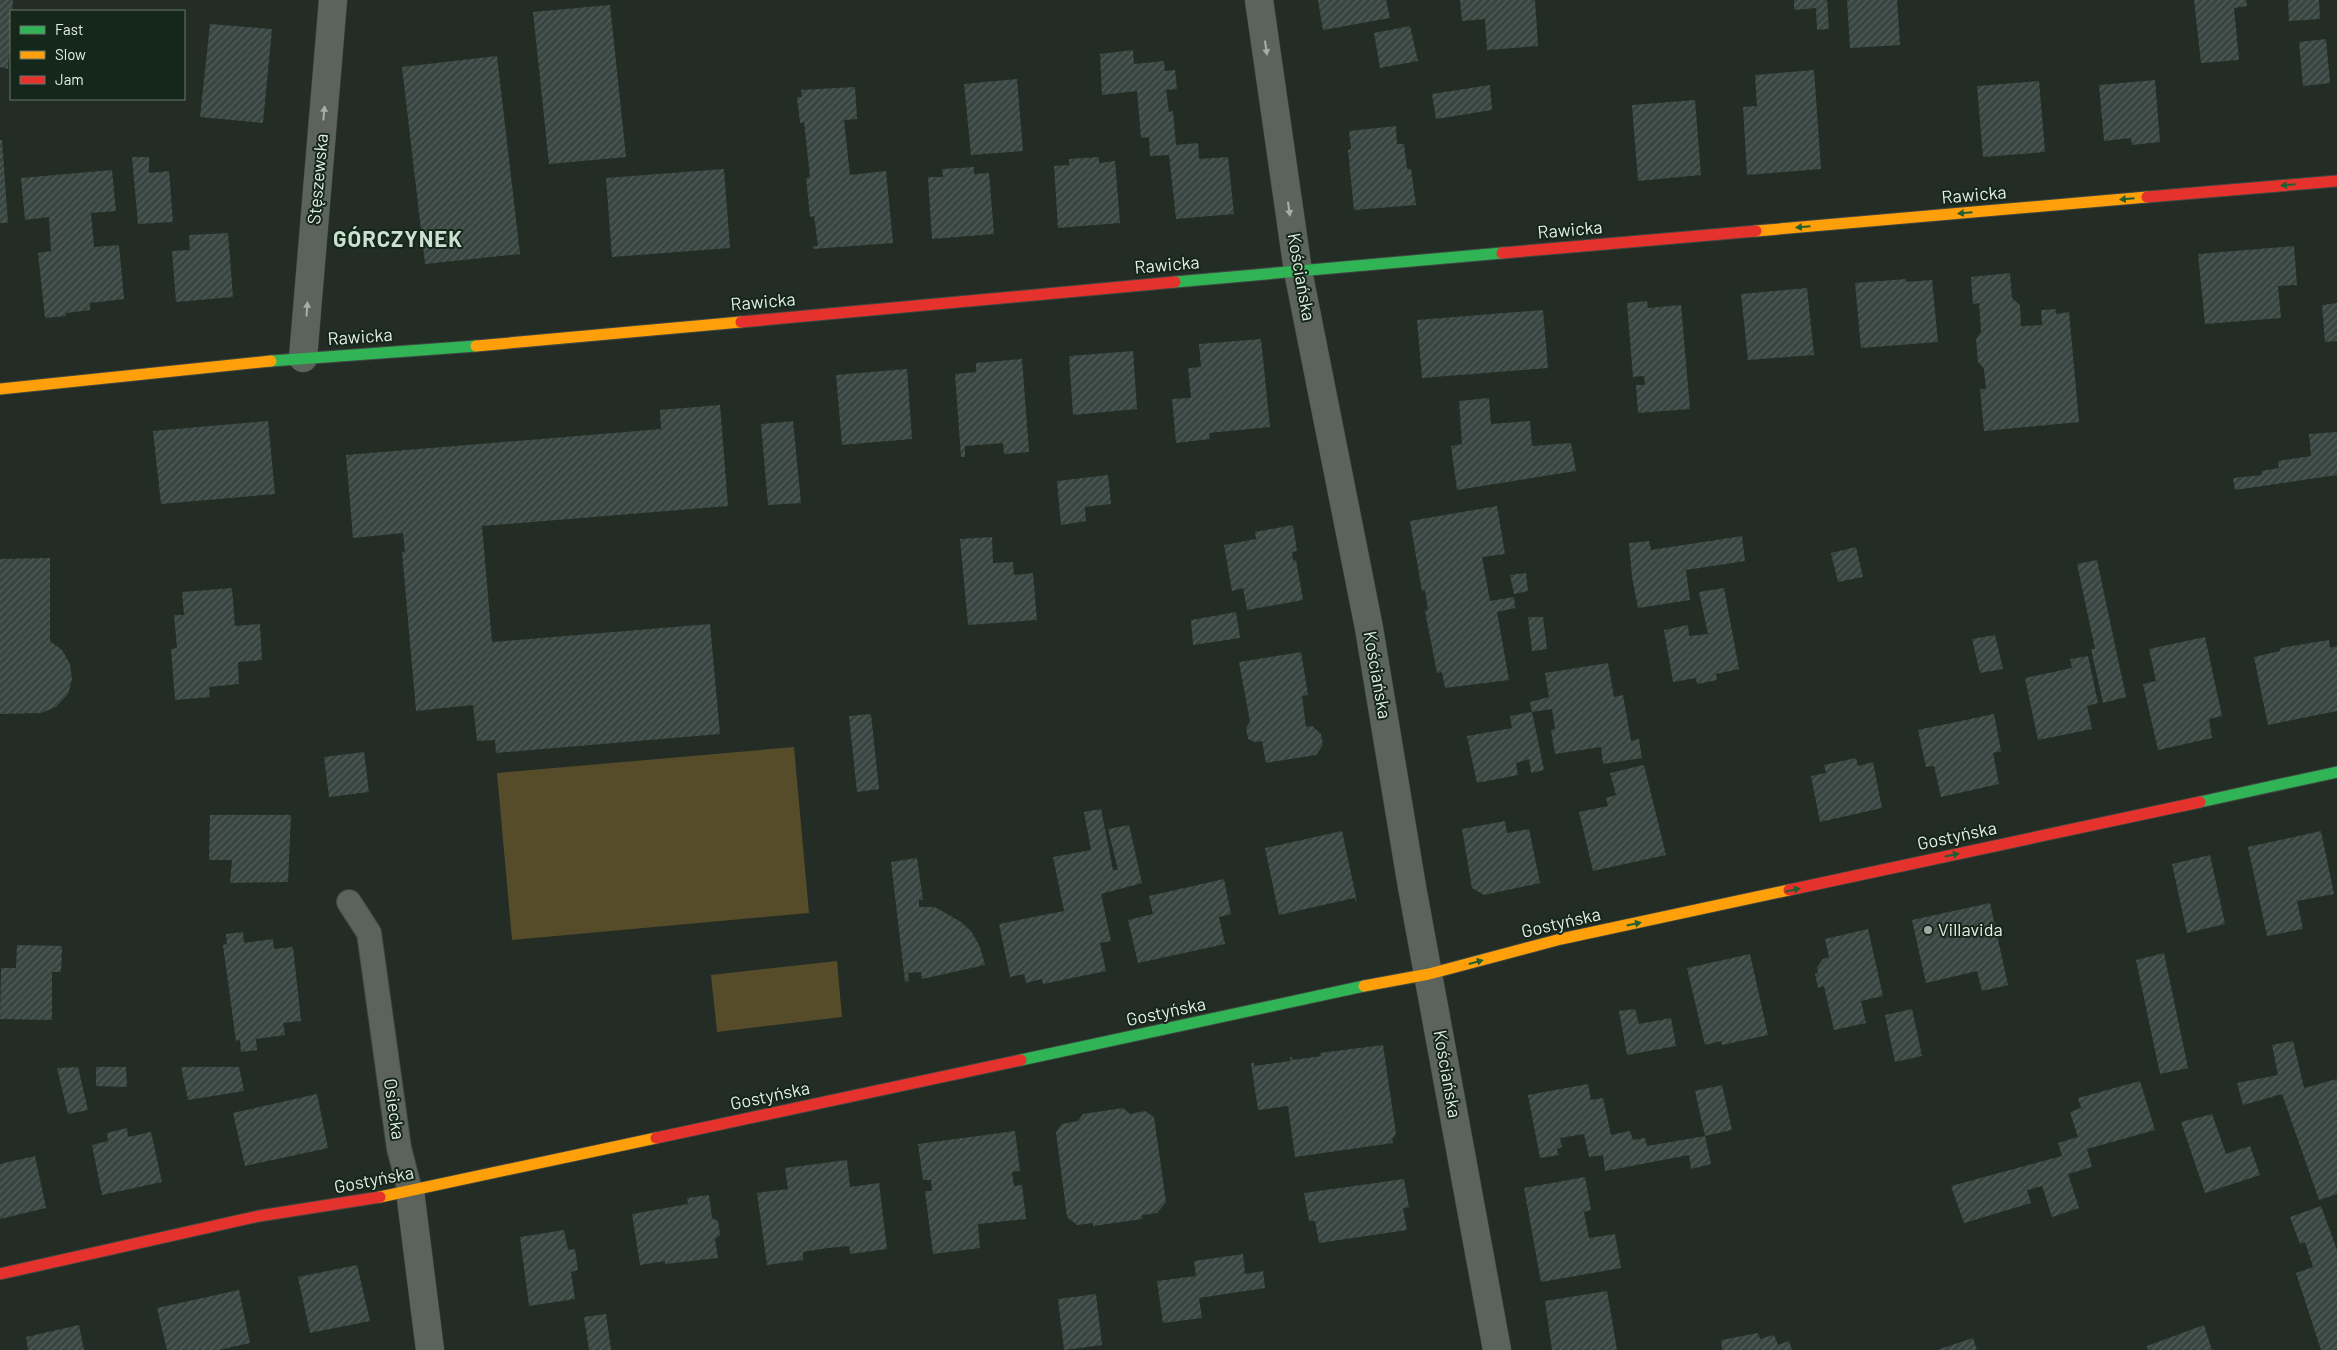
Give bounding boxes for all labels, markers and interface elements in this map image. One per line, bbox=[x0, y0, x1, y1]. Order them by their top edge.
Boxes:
legend bbox=[10, 10, 185, 100]
text: Fast bbox=[55, 20, 83, 38]
one-way arrow bbox=[1262, 41, 1270, 57]
text: Slow bbox=[55, 45, 86, 63]
text: Jam bbox=[55, 70, 84, 88]
one-way arrow bbox=[320, 104, 328, 120]
street label: Stęszewska bbox=[302, 132, 332, 225]
street label: Rawicka bbox=[1941, 180, 2007, 208]
one-way arrow bbox=[2280, 181, 2296, 189]
one-way arrow bbox=[2118, 195, 2134, 203]
one-way arrow bbox=[1286, 201, 1294, 217]
one-way arrow bbox=[1956, 209, 1972, 217]
street label: Rawicka bbox=[1537, 215, 1603, 243]
one-way arrow bbox=[1794, 223, 1810, 231]
district label: GÓRCZYNEK bbox=[333, 225, 463, 251]
street label: Kościańska bbox=[1283, 231, 1321, 322]
street label: Rawicka bbox=[1134, 250, 1200, 278]
street label: Rawicka bbox=[730, 287, 796, 315]
one-way arrow bbox=[304, 301, 312, 317]
street label: Rawicka bbox=[327, 323, 393, 349]
street label: Kościańska bbox=[1359, 629, 1397, 720]
street label: Gostyńska bbox=[1915, 816, 1999, 854]
one-way arrow bbox=[1944, 851, 1960, 859]
one-way arrow bbox=[1786, 885, 1802, 893]
street label: Gostyńska bbox=[1519, 902, 1603, 942]
place label: Villavida bbox=[1938, 918, 2003, 940]
one-way arrow bbox=[1627, 920, 1642, 928]
marker: Villavida bbox=[1922, 924, 1934, 936]
one-way arrow bbox=[1469, 958, 1484, 966]
street label: Gostyńska bbox=[1124, 992, 1208, 1030]
street label: Kościańska bbox=[1429, 1028, 1467, 1119]
street label: Gostyńska bbox=[728, 1076, 812, 1114]
street label: Osiecka bbox=[380, 1077, 410, 1141]
street label: Gostyńska bbox=[332, 1161, 416, 1198]

